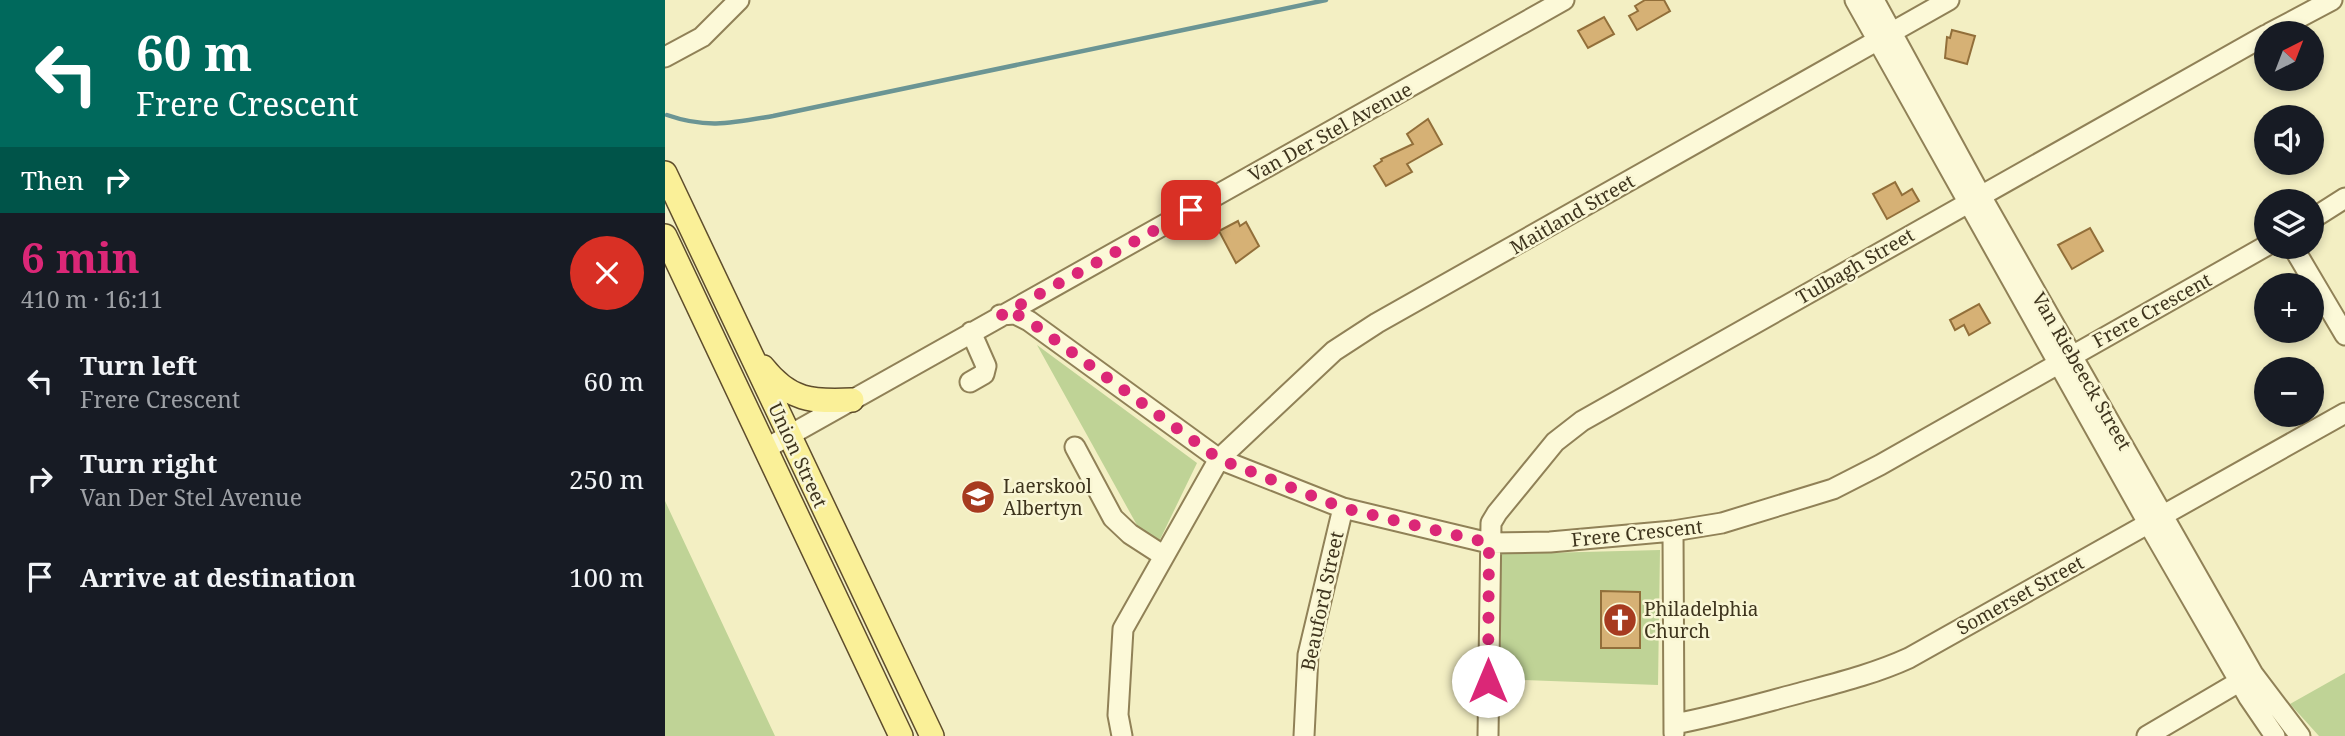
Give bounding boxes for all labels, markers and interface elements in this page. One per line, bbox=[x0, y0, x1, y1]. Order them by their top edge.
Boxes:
text: 60 m bbox=[136, 19, 252, 85]
north arrow bbox=[2254, 21, 2324, 91]
map controls bbox=[2254, 21, 2324, 427]
icon: left bbox=[21, 28, 112, 119]
street label: Van Der Stel Avenue bbox=[1244, 76, 1416, 188]
text: Frere Crescent bbox=[136, 82, 359, 125]
button: sound bbox=[2254, 105, 2324, 175]
icon: right bbox=[98, 161, 136, 199]
text: Then bbox=[21, 162, 84, 198]
street label: Maitland Street bbox=[1505, 168, 1639, 260]
pin bbox=[1161, 180, 1221, 240]
button: layers bbox=[2254, 189, 2324, 259]
icon: arrive bbox=[1172, 191, 1210, 229]
street label: Tulbagh Street bbox=[1791, 222, 1919, 310]
text: 6 min bbox=[21, 228, 140, 285]
button: close bbox=[570, 236, 644, 310]
street label: Frere Crescent bbox=[2088, 266, 2216, 353]
button: + bbox=[2254, 273, 2324, 343]
text: 410 m · 16:11 bbox=[21, 283, 163, 315]
street label: Van Riebeeck Street bbox=[2026, 287, 2138, 455]
text: Turn left bbox=[80, 347, 197, 383]
button: − bbox=[2254, 357, 2324, 427]
icon: left bbox=[21, 362, 59, 400]
text: 60 m bbox=[584, 363, 644, 399]
text: Frere Crescent bbox=[80, 383, 240, 415]
street label: Union Street bbox=[762, 398, 834, 512]
text: Turn right bbox=[80, 445, 217, 481]
icon: right bbox=[21, 460, 59, 498]
text: 250 m bbox=[569, 461, 644, 497]
place label: Laerskool Albertyn bbox=[1003, 473, 1092, 521]
school or university icon: Laerskool Albertyn bbox=[959, 478, 997, 516]
text: Van Der Stel Avenue bbox=[80, 481, 302, 513]
street label: Frere Crescent bbox=[1570, 513, 1704, 553]
street label: Beauford Street bbox=[1295, 529, 1350, 673]
street label: Somerset Street bbox=[1952, 549, 2089, 641]
icon: arrive bbox=[21, 558, 59, 596]
text: Arrive at destination bbox=[80, 559, 356, 595]
text: 100 m bbox=[569, 559, 644, 595]
place label: Philadelphia Church bbox=[1644, 596, 1758, 644]
church icon: Philadelphia Church bbox=[1601, 601, 1639, 639]
position arrow bbox=[1451, 644, 1525, 718]

